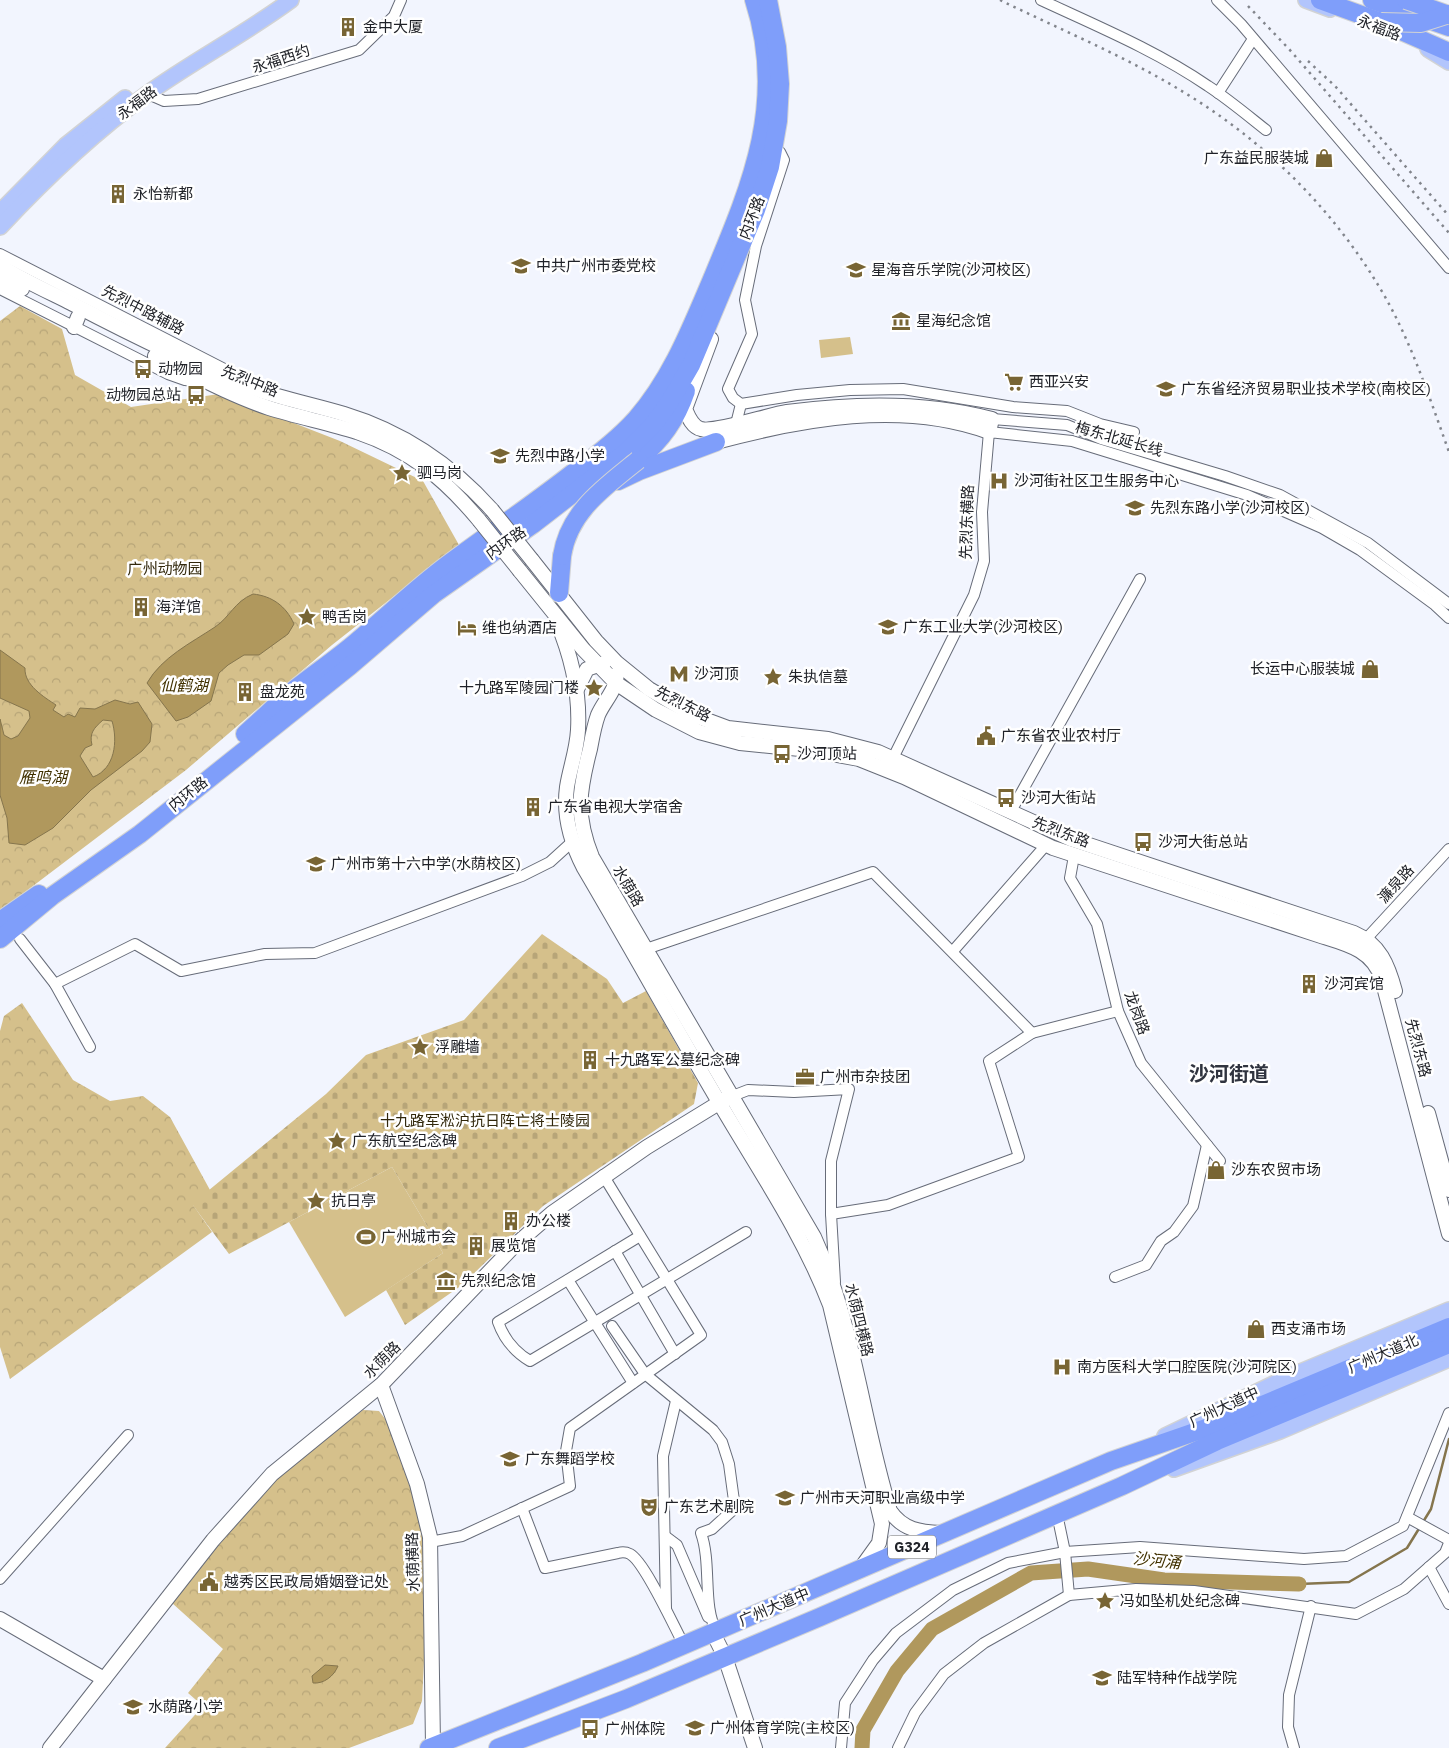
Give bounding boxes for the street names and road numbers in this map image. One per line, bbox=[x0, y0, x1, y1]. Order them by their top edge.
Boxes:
street label: 永福路 bbox=[1355, 11, 1404, 44]
street label: 永福西约 bbox=[249, 40, 312, 77]
street label: 永福路 bbox=[113, 81, 160, 124]
street label: 内环路 bbox=[735, 193, 768, 242]
street label: 先烈中路辅路 bbox=[99, 281, 188, 338]
street label: 先烈中路 bbox=[219, 360, 282, 401]
street label: 梅东北延长线 bbox=[1073, 417, 1165, 460]
street label: 先烈东横路 bbox=[956, 484, 977, 560]
street label: 内环路 bbox=[482, 522, 530, 563]
street label: 先烈东路 bbox=[652, 681, 714, 726]
street label: 内环路 bbox=[164, 772, 211, 815]
street label: 先烈东路 bbox=[1030, 812, 1093, 851]
street label: 濂泉路 bbox=[1374, 861, 1418, 907]
street label: 水荫路 bbox=[609, 862, 648, 910]
street label: 龙岗路 bbox=[1121, 988, 1154, 1037]
street label: 先烈东路 bbox=[1402, 1016, 1435, 1079]
street label: 水荫四横路 bbox=[841, 1281, 878, 1359]
street label: 广州大道北 bbox=[1345, 1330, 1421, 1377]
street label: 水荫路 bbox=[359, 1337, 404, 1382]
street label: 广州大道中 bbox=[1186, 1382, 1262, 1431]
street label: 水荫横路 bbox=[402, 1532, 423, 1592]
road number: G324 bbox=[888, 1535, 936, 1558]
street label: 广州大道中 bbox=[736, 1583, 812, 1630]

